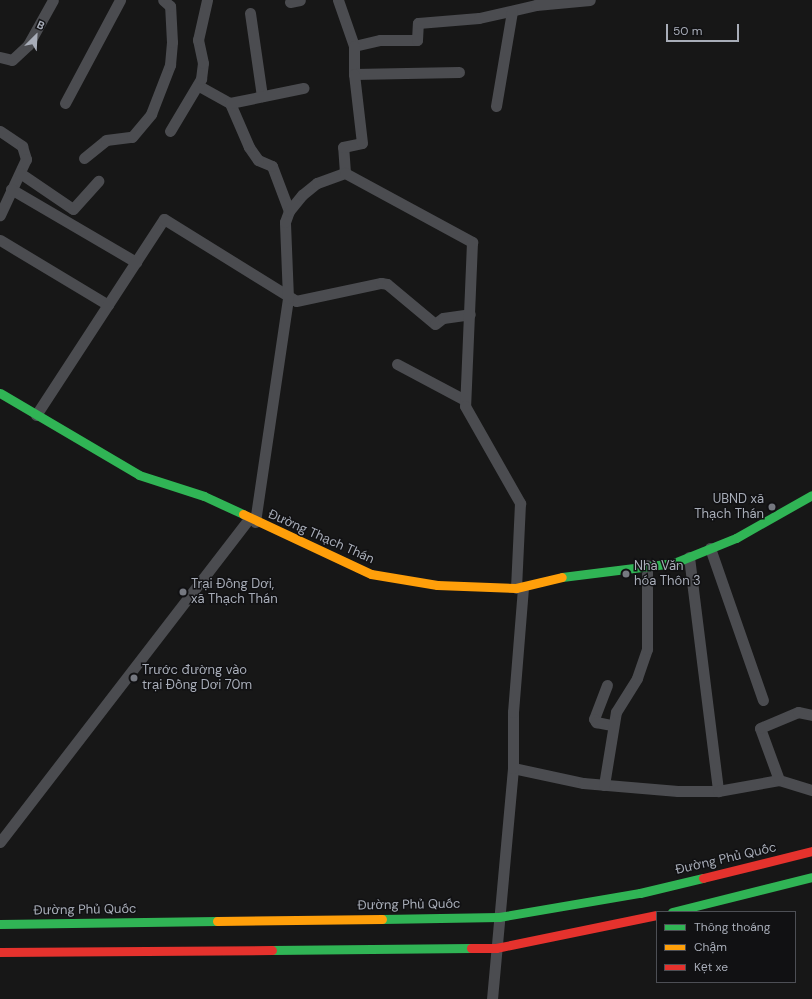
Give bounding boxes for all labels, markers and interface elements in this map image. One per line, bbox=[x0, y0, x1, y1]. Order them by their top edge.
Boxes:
north arrow bbox=[16, 16, 56, 56]
scale bar bbox=[668, 16, 741, 42]
text: B bbox=[35, 17, 47, 33]
text: 50 m bbox=[673, 23, 702, 39]
place label: UBND xã Thạch Thán bbox=[694, 492, 764, 523]
marker: UBND xã Thạch Thán bbox=[767, 502, 777, 512]
street label: Đường Thạch Thán bbox=[266, 507, 376, 567]
place label: Nhà Văn hóa Thôn 3 bbox=[634, 559, 701, 590]
marker: Nhà Văn hóa Thôn 3 bbox=[621, 569, 631, 579]
place label: Trại Đồng Dơi, xã Thạch Thán bbox=[191, 577, 278, 608]
marker: Trại Đồng Dơi, xã Thạch Thán bbox=[178, 587, 188, 597]
place label: Trước đường vào trại Đồng Dơi 70m bbox=[142, 663, 252, 694]
marker: Trước đường vào trại Đồng Dơi 70m bbox=[129, 673, 139, 683]
street label: Đường Phủ Quốc bbox=[674, 840, 778, 878]
street label: Đường Phủ Quốc bbox=[357, 896, 461, 914]
street label: Đường Phủ Quốc bbox=[33, 901, 137, 919]
legend bbox=[656, 911, 796, 983]
text: Thông thoáng bbox=[694, 919, 770, 935]
text: Chậm bbox=[694, 939, 727, 955]
text: Kẹt xe bbox=[694, 959, 728, 975]

